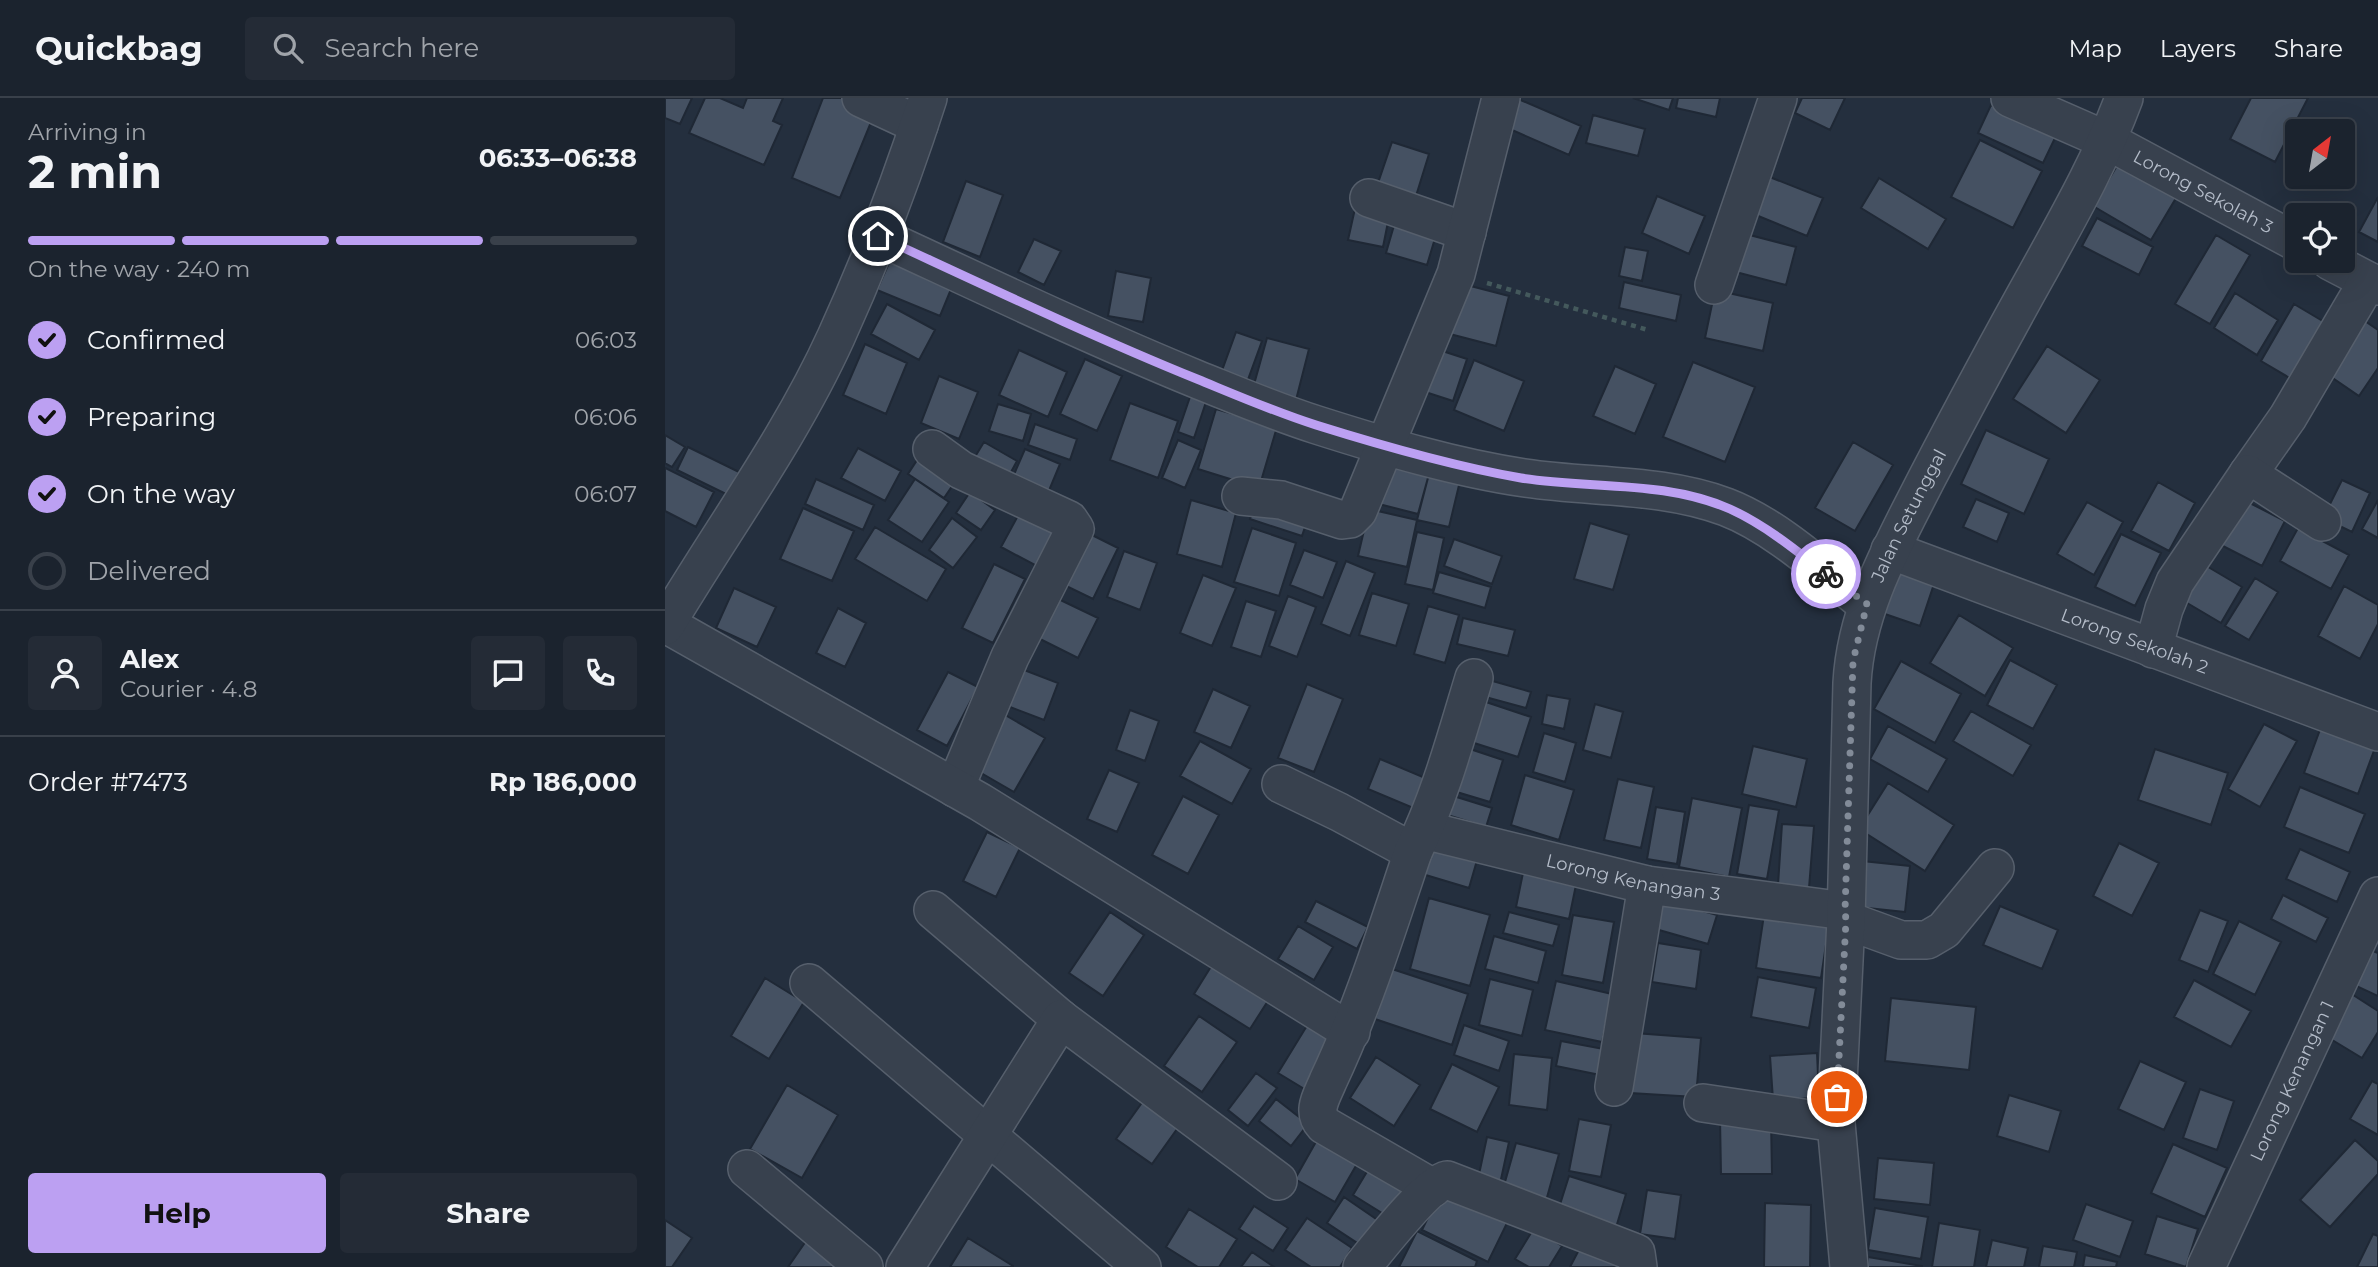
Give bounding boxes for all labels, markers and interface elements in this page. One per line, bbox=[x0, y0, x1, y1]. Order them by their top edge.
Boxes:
search box bbox=[245, 17, 735, 80]
text: Quickbag bbox=[35, 28, 203, 68]
icon: search bbox=[269, 29, 307, 67]
text: Search here bbox=[325, 32, 479, 64]
text: Map bbox=[2068, 34, 2122, 63]
text: Layers bbox=[2160, 34, 2236, 63]
text: Share bbox=[2274, 34, 2343, 63]
text: Arriving in bbox=[28, 118, 147, 146]
north arrow bbox=[2285, 119, 2355, 189]
map controls bbox=[2285, 119, 2355, 273]
text: 06:33–06:38 bbox=[479, 142, 637, 174]
text: 2 min bbox=[28, 143, 162, 200]
street label: Lorong Sekolah 3 bbox=[2129, 146, 2277, 239]
button: locate bbox=[2285, 203, 2355, 273]
pin bbox=[848, 206, 908, 266]
icon: home bbox=[859, 217, 897, 255]
text: On the way · 240 m bbox=[28, 255, 250, 283]
icon: check bbox=[28, 321, 66, 359]
text: Confirmed bbox=[87, 324, 226, 356]
text: 06:03 bbox=[575, 326, 637, 354]
icon: check bbox=[28, 398, 66, 436]
text: Preparing bbox=[87, 401, 216, 433]
text: 06:06 bbox=[574, 403, 637, 431]
street label: Jalan Setunggal bbox=[1866, 446, 1951, 586]
icon: check bbox=[28, 475, 66, 513]
text: On the way bbox=[87, 478, 235, 510]
text: 06:07 bbox=[574, 480, 637, 508]
courier bbox=[1791, 539, 1861, 609]
text: Delivered bbox=[87, 555, 211, 587]
icon: bike bbox=[1807, 555, 1845, 593]
street label: Lorong Sekolah 2 bbox=[2058, 604, 2211, 679]
button: person bbox=[28, 636, 102, 710]
button: chat bbox=[471, 636, 545, 710]
button: phone bbox=[563, 636, 637, 710]
text: Alex bbox=[120, 643, 179, 675]
text: Courier · 4.8 bbox=[120, 675, 257, 703]
text: Order #7473 bbox=[28, 766, 188, 798]
text: Rp 186,000 bbox=[489, 766, 637, 798]
street label: Lorong Kenangan 3 bbox=[1544, 850, 1722, 906]
street label: Lorong Kenangan 1 bbox=[2246, 998, 2339, 1165]
pin bbox=[1807, 1067, 1867, 1127]
icon: bag bbox=[1818, 1078, 1856, 1116]
button: Help bbox=[28, 1173, 326, 1253]
button: Share bbox=[340, 1173, 637, 1253]

